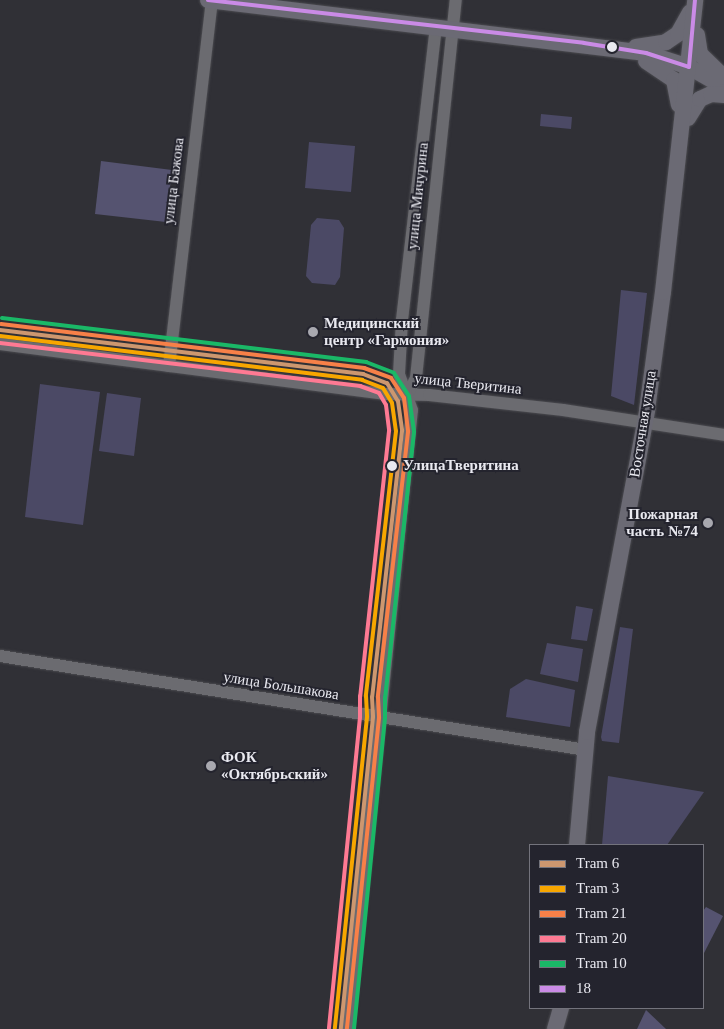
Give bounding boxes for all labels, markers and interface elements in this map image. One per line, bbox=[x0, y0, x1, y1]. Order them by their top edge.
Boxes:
unlabelled marker bbox=[607, 42, 617, 52]
street label: улица Бажова bbox=[160, 137, 188, 225]
street label: улица Мичурина bbox=[403, 142, 433, 250]
place label: Медицинский центр «Гармония» bbox=[324, 314, 449, 349]
marker: Медицинский центр «Гармония» bbox=[306, 325, 320, 339]
street label: улица Тверитина bbox=[414, 369, 522, 399]
street label: Восточная улица bbox=[626, 369, 660, 479]
place label: УлицаТверитина bbox=[403, 457, 519, 475]
marker: УлицаТверитина bbox=[385, 459, 399, 473]
place label: Пожарная часть №74 bbox=[626, 505, 698, 540]
marker: Пожарная часть №74 bbox=[702, 517, 714, 529]
street label: улица Большакова bbox=[222, 668, 340, 704]
place label: ФОК «Октябрьский» bbox=[221, 748, 328, 783]
marker: ФОК «Октябрьский» bbox=[205, 760, 217, 772]
legend bbox=[529, 844, 704, 1009]
text: Tram 6 bbox=[576, 855, 619, 871]
text: Tram 3 bbox=[576, 880, 619, 896]
text: Tram 21 bbox=[576, 905, 627, 921]
text: Tram 20 bbox=[576, 930, 627, 946]
text: Tram 10 bbox=[576, 955, 627, 971]
text: 18 bbox=[576, 980, 591, 996]

